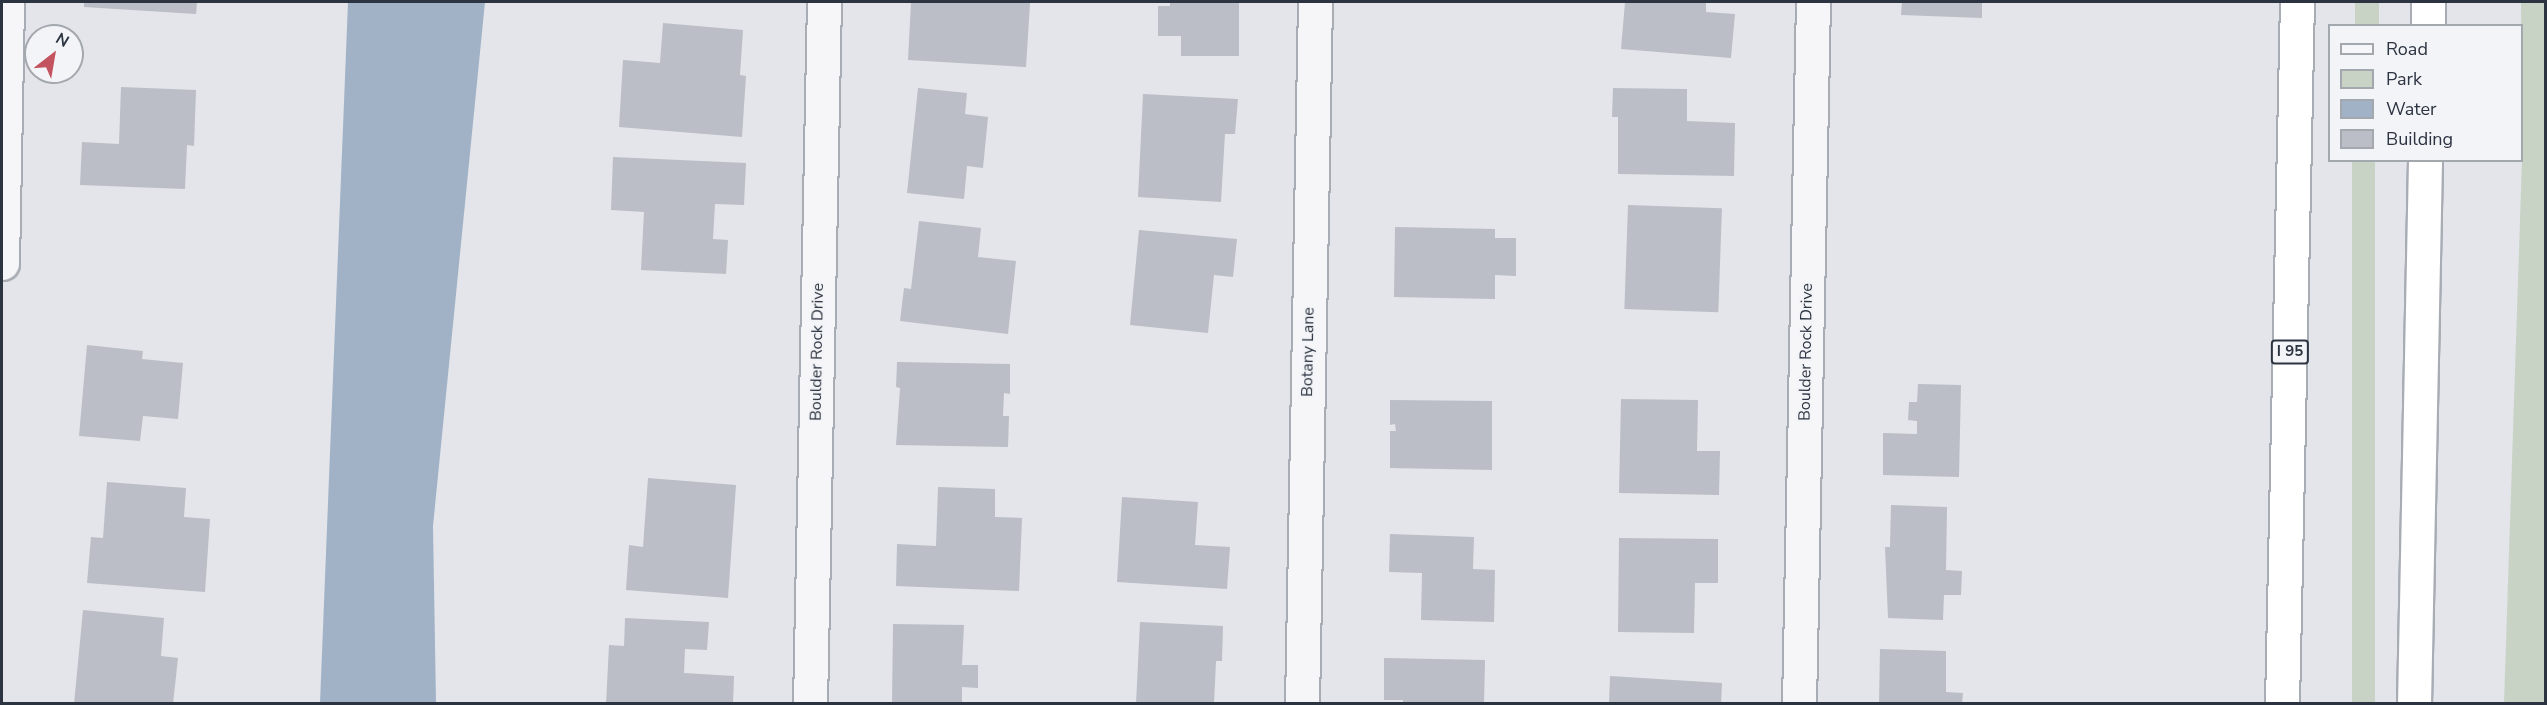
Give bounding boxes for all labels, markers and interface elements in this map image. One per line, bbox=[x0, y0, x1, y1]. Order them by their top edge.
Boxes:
north arrow bbox=[24, 24, 84, 84]
legend bbox=[2328, 24, 2523, 162]
text: N bbox=[51, 28, 73, 53]
text: Road bbox=[2386, 37, 2428, 61]
text: Park bbox=[2386, 67, 2422, 91]
text: Water bbox=[2386, 97, 2437, 121]
text: Building bbox=[2386, 127, 2453, 151]
street label: Boulder Rock Drive bbox=[806, 283, 828, 421]
street label: Boulder Rock Drive bbox=[1795, 283, 1817, 421]
street label: Botany Lane bbox=[1298, 307, 1318, 397]
road number: I 95 bbox=[2270, 340, 2310, 364]

